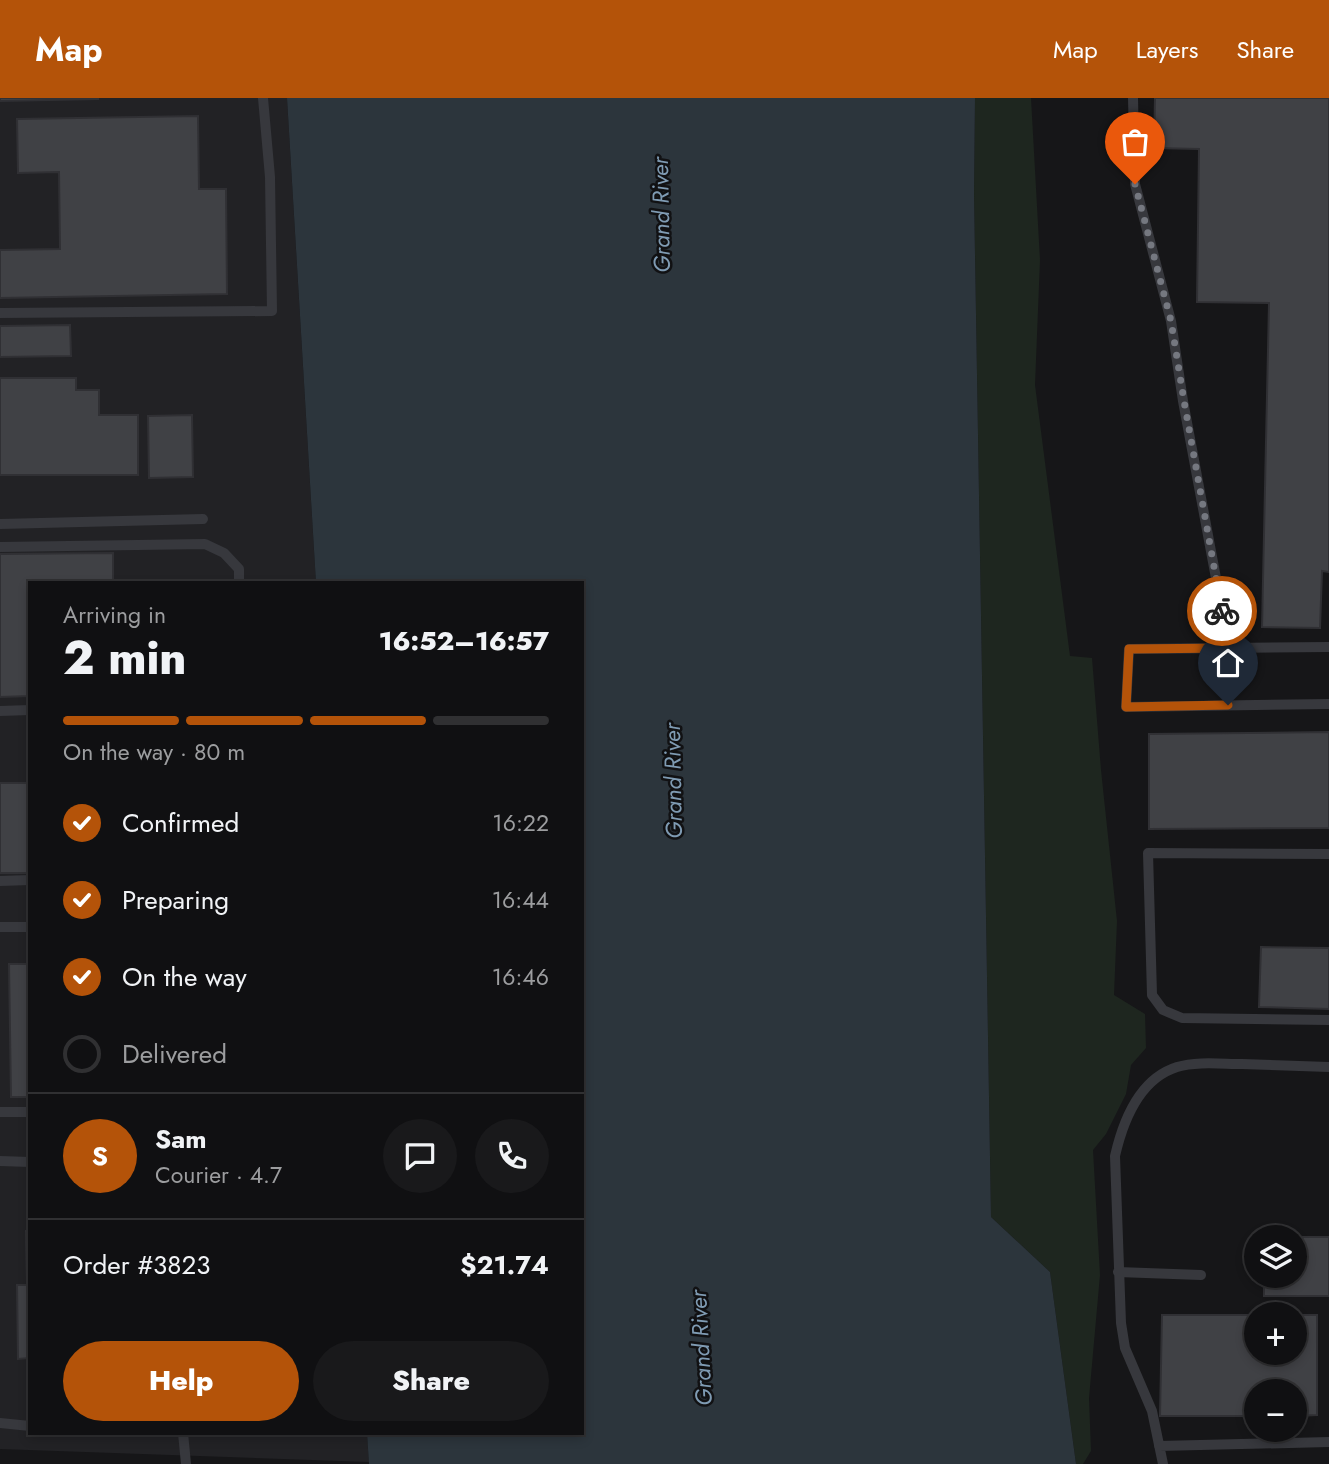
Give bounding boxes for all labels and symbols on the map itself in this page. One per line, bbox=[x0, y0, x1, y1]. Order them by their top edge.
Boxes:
pin bbox=[1105, 112, 1165, 184]
water label: Grand River bbox=[643, 155, 679, 273]
courier bbox=[1187, 576, 1257, 646]
pin bbox=[1198, 633, 1258, 705]
water label: Grand River bbox=[655, 721, 691, 839]
water label: Grand River bbox=[681, 1288, 721, 1407]

